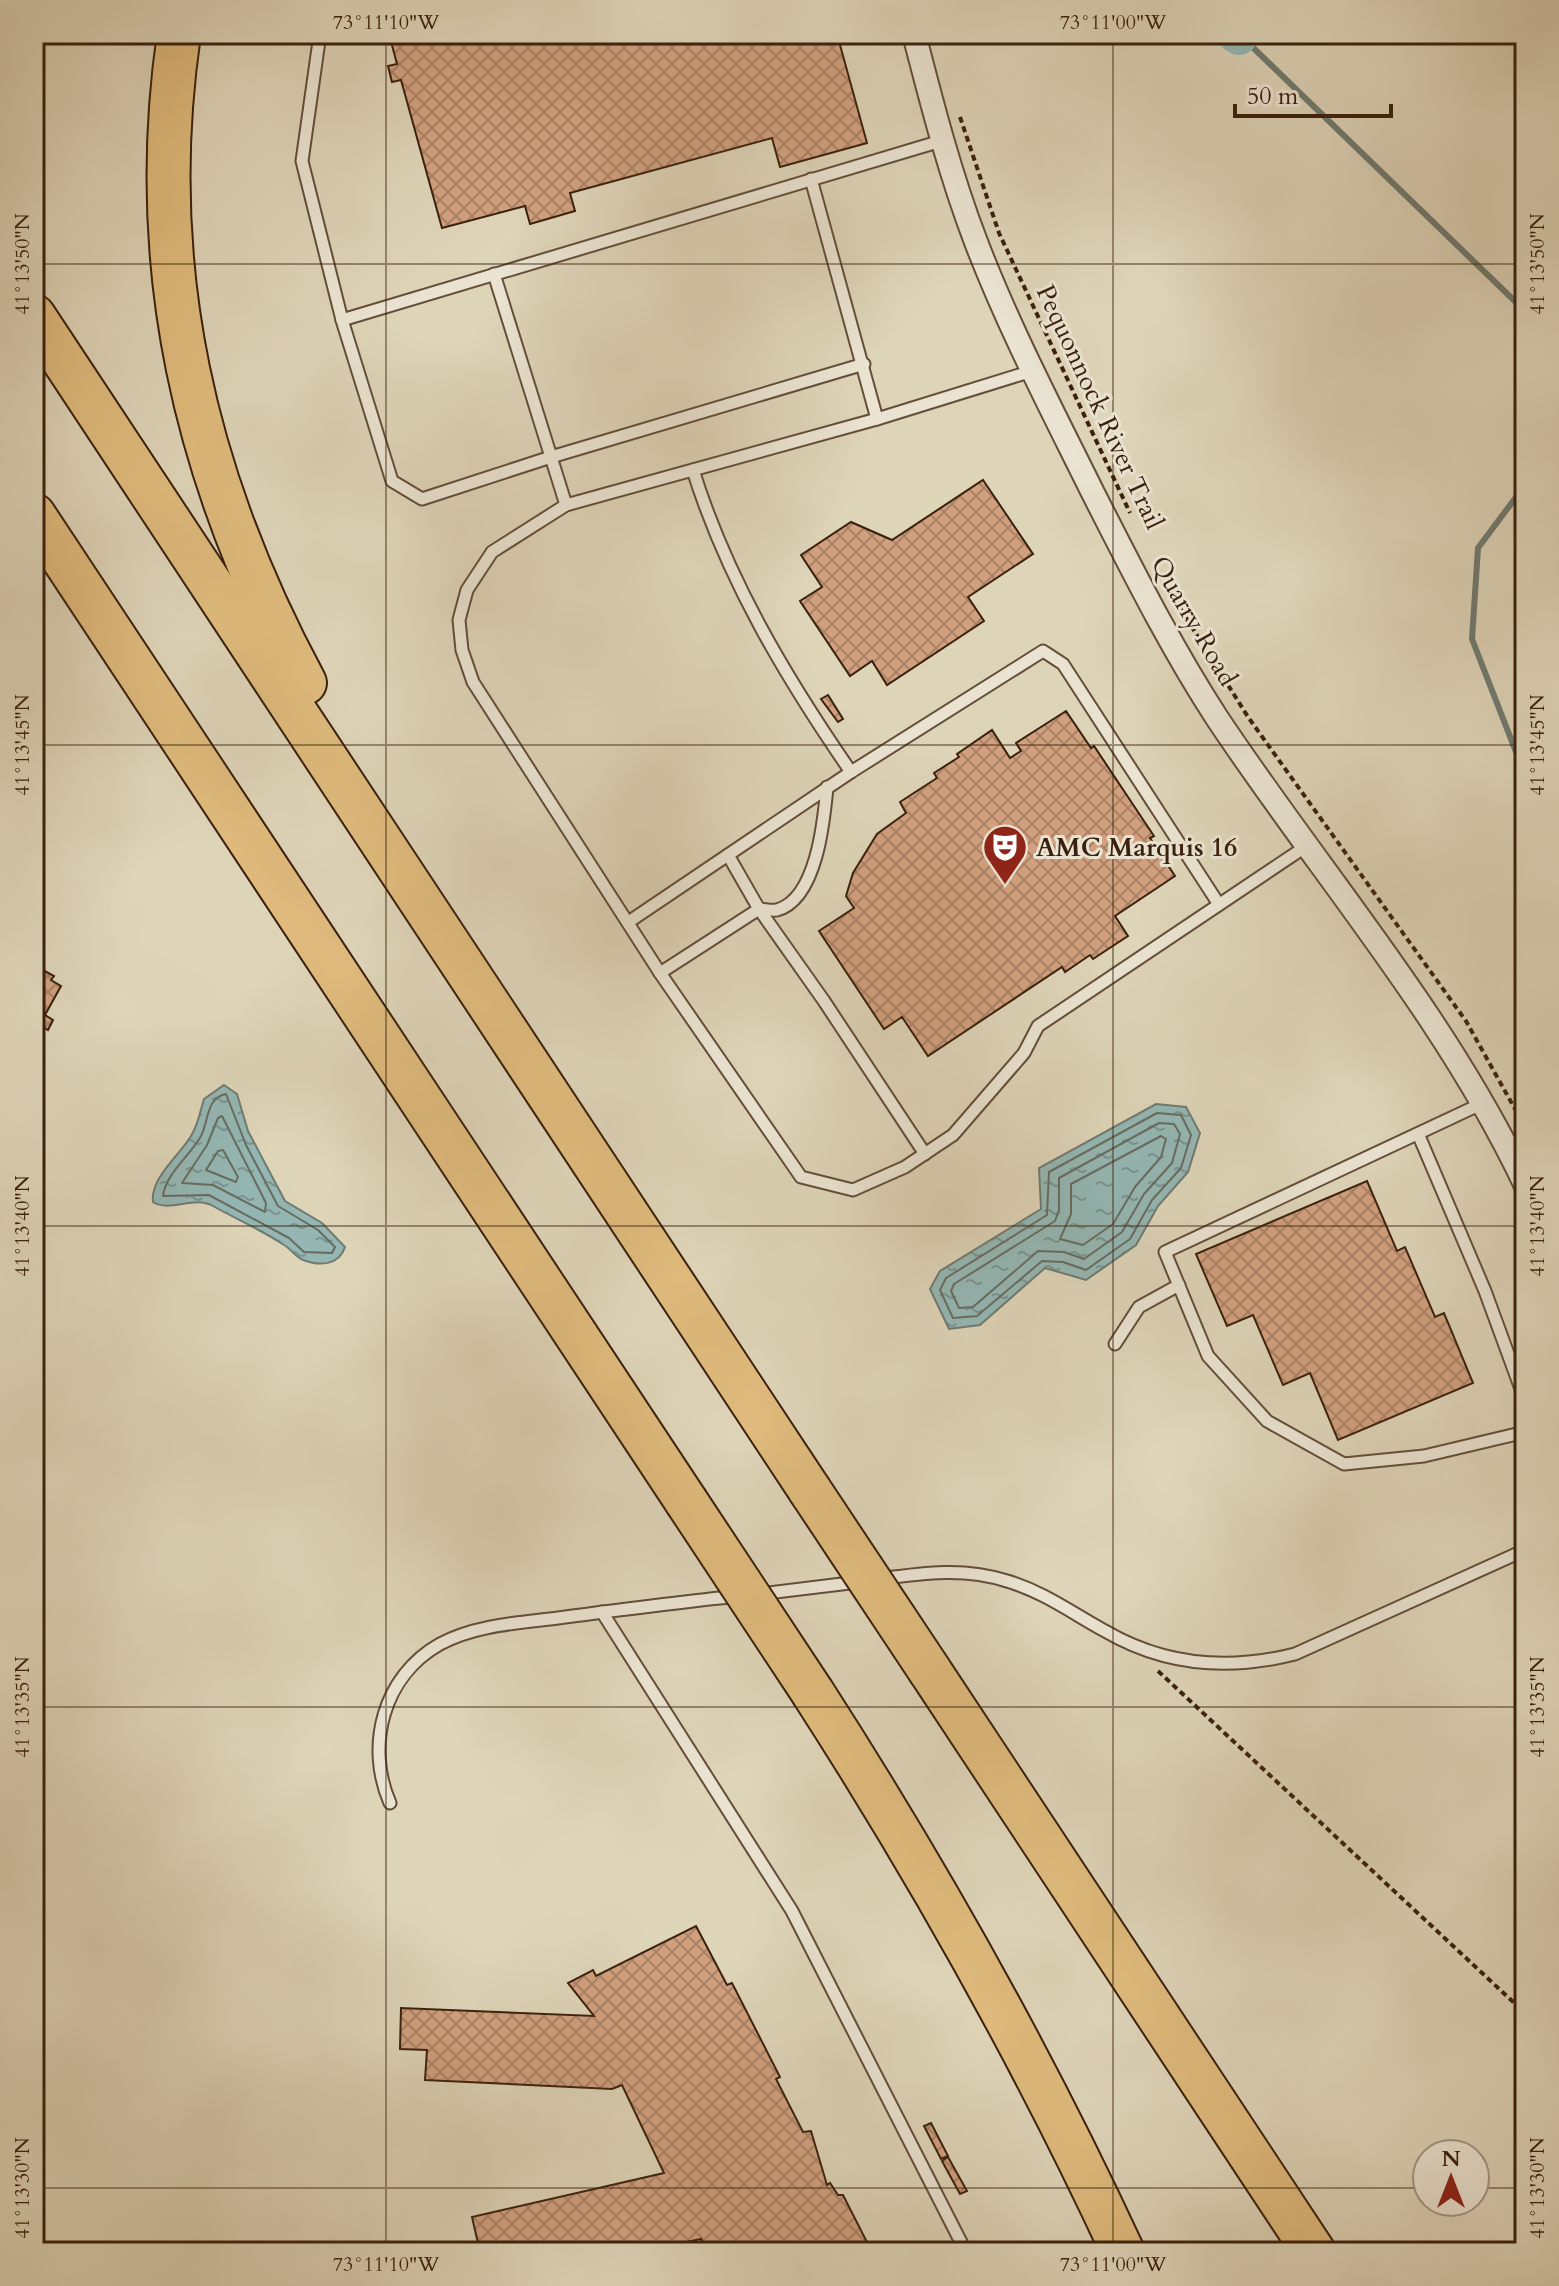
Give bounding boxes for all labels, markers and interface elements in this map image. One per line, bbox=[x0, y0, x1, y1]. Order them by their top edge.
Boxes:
text: 73°11'10"W bbox=[333, 9, 440, 36]
text: 73°11'00"W bbox=[1060, 9, 1167, 36]
scale bar bbox=[1235, 68, 1391, 118]
text: 50 m bbox=[1247, 80, 1299, 113]
text: 41°13'50"N bbox=[9, 213, 36, 315]
text: 41°13'50"N bbox=[1524, 213, 1551, 315]
street label: Pequonnock River Trail bbox=[1028, 279, 1172, 535]
street label: Quarry Road bbox=[1143, 550, 1245, 693]
text: 41°13'45"N bbox=[9, 694, 36, 796]
text: 41°13'45"N bbox=[1524, 694, 1551, 796]
theatre icon: AMC Marquis 16 bbox=[981, 823, 1029, 886]
place label: AMC Marquis 16 bbox=[1036, 830, 1237, 865]
text: 41°13'40"N bbox=[9, 1175, 36, 1277]
text: 41°13'40"N bbox=[1524, 1175, 1551, 1277]
text: 41°13'35"N bbox=[9, 1656, 36, 1758]
text: 41°13'35"N bbox=[1524, 1656, 1551, 1758]
text: 41°13'30"N bbox=[9, 2137, 36, 2239]
text: 41°13'30"N bbox=[1524, 2137, 1551, 2239]
north arrow bbox=[1411, 2138, 1491, 2218]
text: N bbox=[1441, 2144, 1461, 2174]
text: 73°11'10"W bbox=[333, 2251, 440, 2278]
text: 73°11'00"W bbox=[1060, 2251, 1167, 2278]

